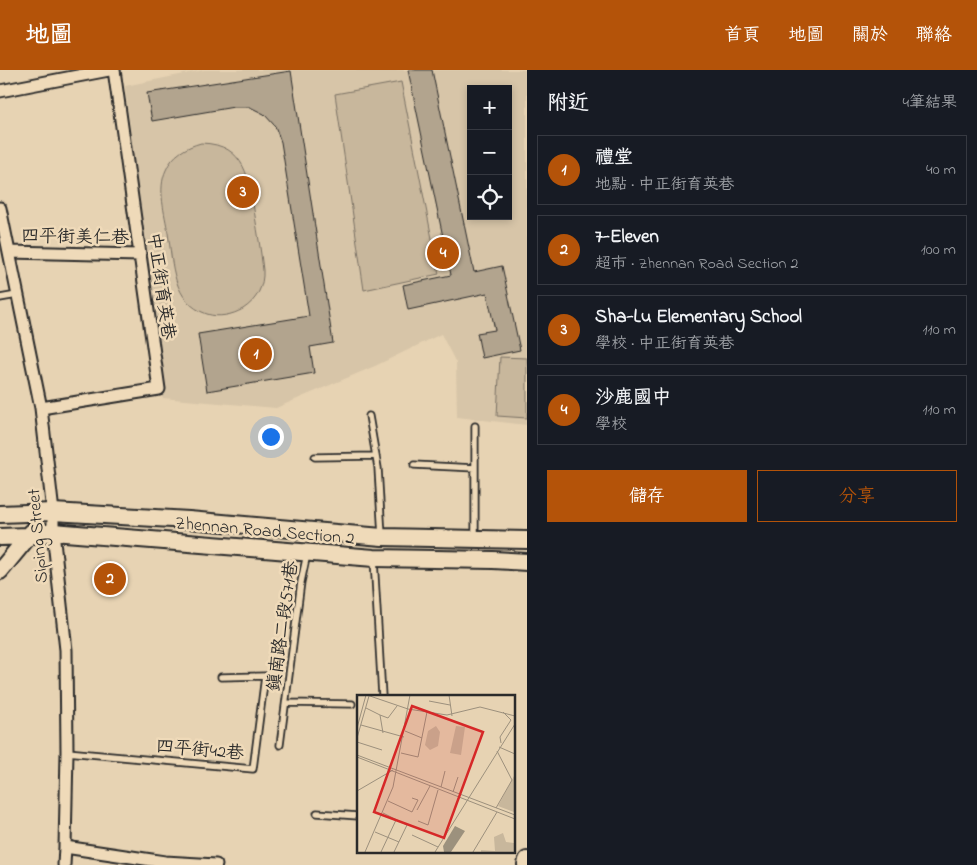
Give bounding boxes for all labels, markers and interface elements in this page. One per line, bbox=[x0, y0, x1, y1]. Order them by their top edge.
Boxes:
text: 地圖 bbox=[25, 19, 73, 54]
text: 首頁 bbox=[724, 23, 760, 49]
text: 地圖 bbox=[788, 23, 824, 49]
text: 關於 bbox=[852, 23, 888, 49]
text: 聯絡 bbox=[916, 23, 952, 49]
map controls bbox=[467, 85, 512, 220]
button: + bbox=[467, 85, 512, 130]
text: 附近 bbox=[547, 89, 589, 119]
text: 4筆結果 bbox=[902, 91, 957, 115]
button: − bbox=[467, 130, 512, 175]
text: 禮堂 bbox=[595, 145, 633, 172]
text: 1 bbox=[561, 158, 567, 182]
text: 40 m bbox=[926, 158, 956, 182]
pin: 3 bbox=[227, 173, 259, 211]
text: 地點 · 中正街育英巷 bbox=[595, 173, 734, 197]
button: locate bbox=[467, 175, 512, 220]
street label: 四平街美仁巷 bbox=[21, 224, 129, 252]
text: 7-Eleven bbox=[595, 224, 659, 251]
street label: 中正街育英巷 bbox=[140, 231, 180, 342]
pin: 4 bbox=[427, 234, 459, 272]
text: 2 bbox=[560, 238, 568, 262]
text: 100 m bbox=[921, 238, 956, 262]
text: 超市 · Zhennan Road Section 2 bbox=[595, 252, 798, 276]
text: Sha-Lu Elementary School bbox=[595, 304, 802, 331]
text: 3 bbox=[561, 318, 567, 342]
text: 110 m bbox=[922, 318, 956, 342]
text: 學校 · 中正街育英巷 bbox=[595, 332, 734, 356]
pin: 1 bbox=[240, 335, 272, 373]
text: 沙鹿國中 bbox=[595, 385, 671, 412]
text: 4 bbox=[561, 398, 567, 422]
text: 110 m bbox=[922, 398, 956, 422]
text: 學校 bbox=[595, 413, 627, 437]
your location bbox=[258, 424, 284, 450]
button: 儲存 bbox=[547, 470, 747, 522]
button: 分享 bbox=[757, 470, 957, 522]
street label: Siping Street bbox=[22, 487, 57, 584]
street label: Zhennan Road Section 2 bbox=[174, 511, 356, 553]
street label: 鎮南路二段571巷 bbox=[262, 559, 306, 693]
pin: 2 bbox=[94, 560, 126, 598]
inset map bbox=[357, 695, 514, 852]
street label: 四平街42巷 bbox=[155, 734, 245, 768]

